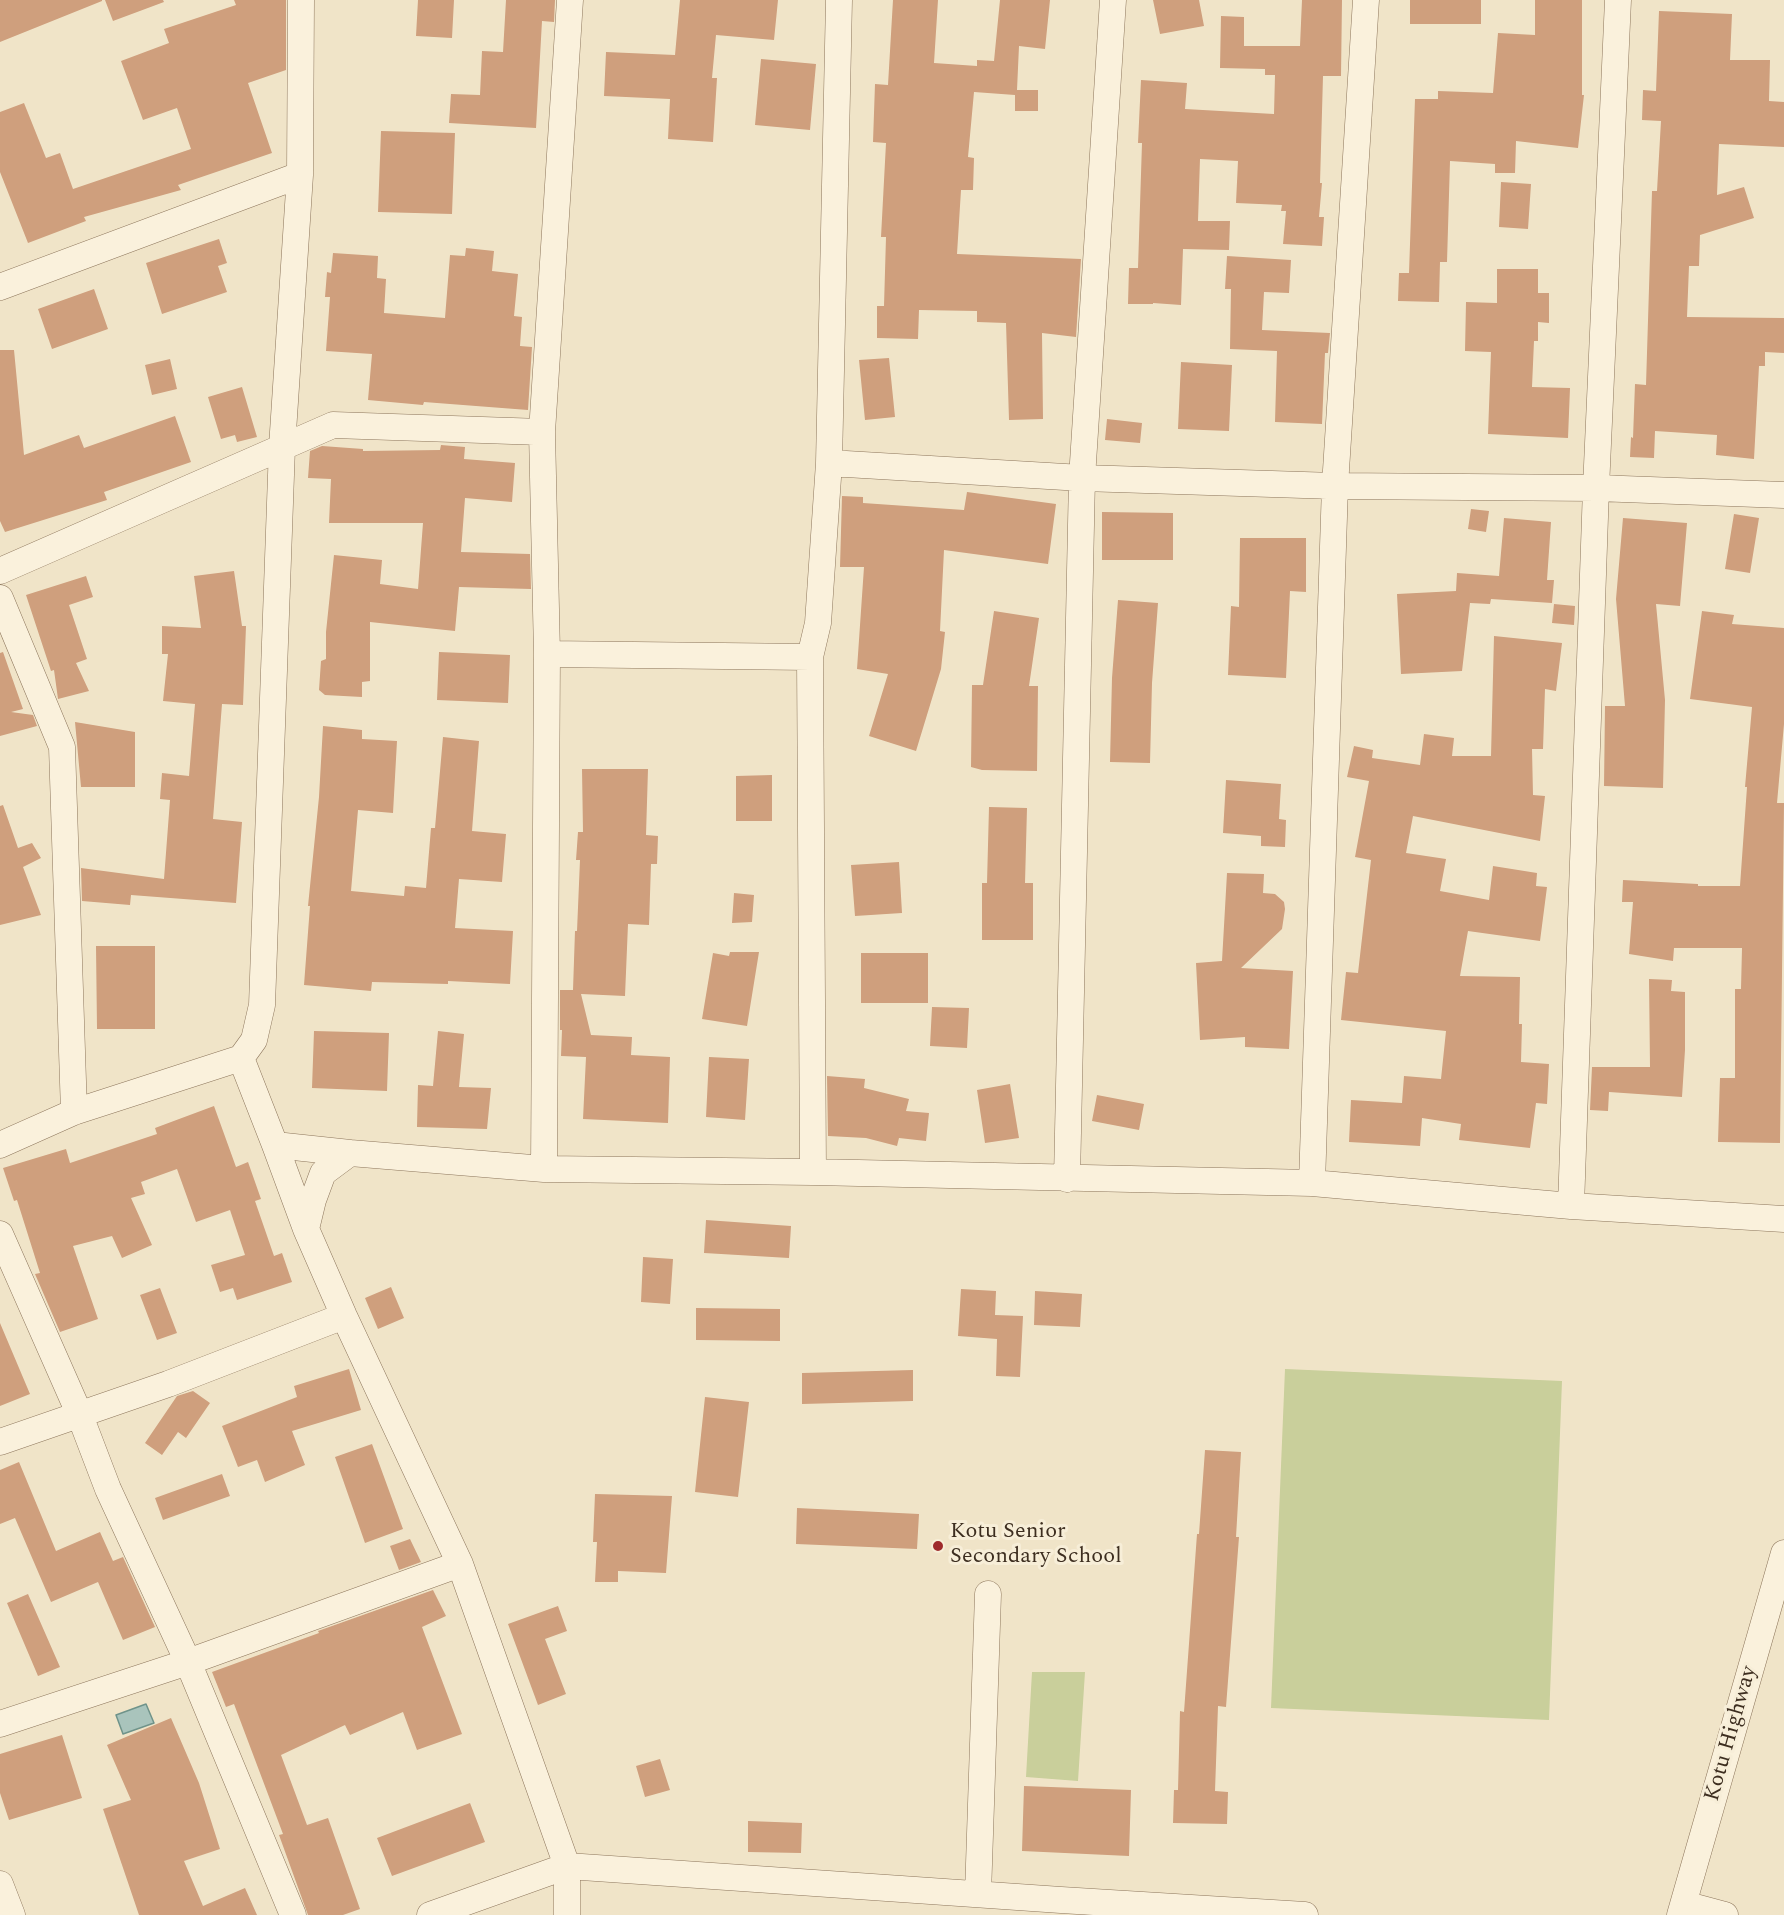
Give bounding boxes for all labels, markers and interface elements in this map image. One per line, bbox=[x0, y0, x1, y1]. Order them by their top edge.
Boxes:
place label: Kotu Senior Secondary School bbox=[950, 1520, 1122, 1572]
marker: Kotu Senior Secondary School bbox=[931, 1539, 945, 1553]
street label: Kotu Highway bbox=[1700, 1663, 1764, 1805]

